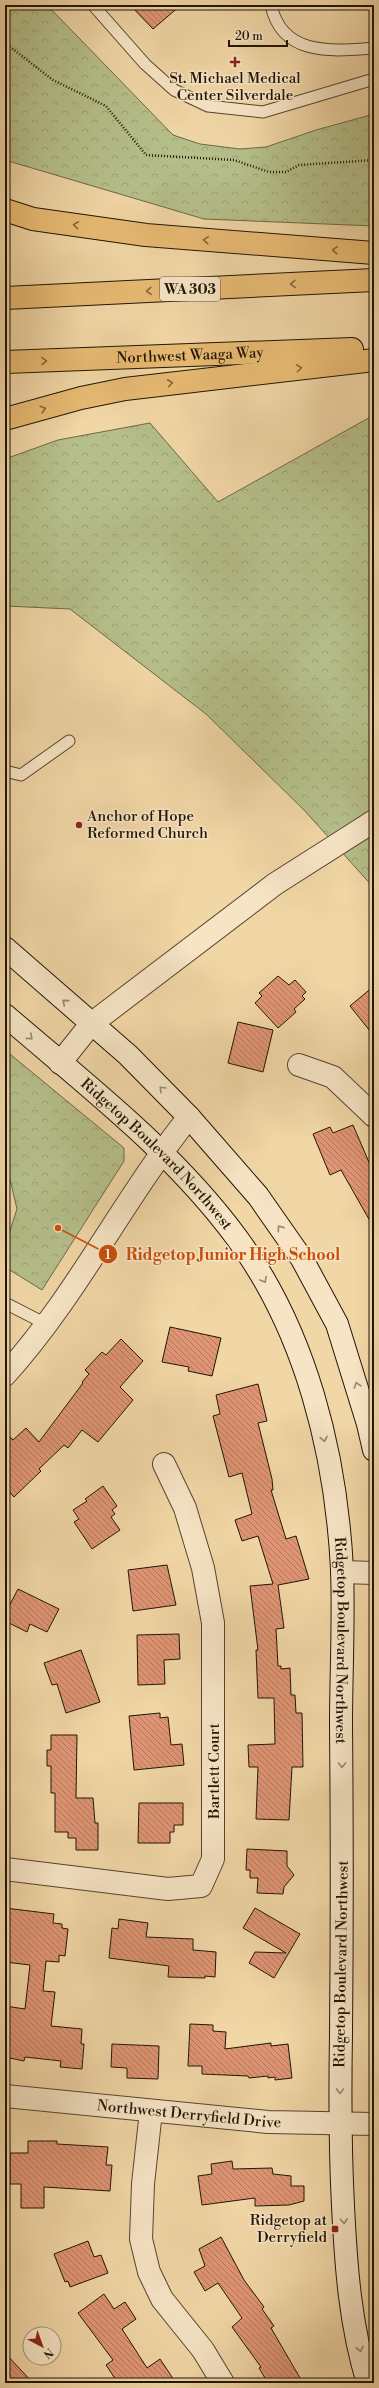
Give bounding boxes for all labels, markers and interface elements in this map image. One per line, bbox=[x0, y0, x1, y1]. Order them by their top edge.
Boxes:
scale bar bbox=[229, 22, 287, 48]
text: 20 m bbox=[235, 29, 263, 44]
marker: St. Michael Medical Center Silverdale bbox=[229, 56, 241, 68]
place label: St. Michael Medical Center Silverdale bbox=[169, 69, 301, 105]
one-way arrow bbox=[73, 221, 79, 230]
one-way arrow bbox=[202, 235, 209, 244]
one-way arrow bbox=[332, 245, 338, 254]
road number: WA 303 bbox=[160, 277, 220, 301]
one-way arrow bbox=[290, 279, 296, 288]
one-way arrow bbox=[146, 287, 152, 295]
street label: Northwest Waaga Way bbox=[116, 343, 265, 368]
one-way arrow bbox=[41, 356, 47, 365]
one-way arrow bbox=[296, 364, 302, 373]
one-way arrow bbox=[167, 379, 173, 388]
one-way arrow bbox=[39, 405, 46, 414]
place label: Anchor of Hope Reformed Church bbox=[86, 807, 208, 843]
marker: Anchor of Hope Reformed Church bbox=[74, 820, 84, 830]
one-way arrow bbox=[62, 999, 70, 1006]
one-way arrow bbox=[26, 1032, 33, 1039]
street label: Ridgetop Boulevard Northwest bbox=[76, 1074, 237, 1234]
one-way arrow bbox=[159, 1086, 167, 1094]
one-way arrow bbox=[278, 1225, 285, 1232]
callout: Ridgetop Junior High School bbox=[98, 1240, 349, 1268]
text: Ridgetop Junior High School bbox=[126, 1245, 341, 1265]
text: 1 bbox=[105, 1248, 111, 1263]
one-way arrow bbox=[259, 1276, 266, 1283]
one-way arrow bbox=[353, 1382, 361, 1389]
one-way arrow bbox=[319, 1436, 328, 1442]
street label: Ridgetop Boulevard Northwest bbox=[330, 1536, 352, 1745]
street label: Bartlett Court bbox=[205, 1722, 224, 1820]
one-way arrow bbox=[338, 1762, 346, 1768]
street label: Ridgetop Boulevard Northwest bbox=[330, 1860, 353, 2068]
one-way arrow bbox=[336, 2088, 344, 2094]
street label: Northwest Derryfield Drive bbox=[96, 2096, 281, 2132]
place label: Ridgetop at Derryfield bbox=[250, 2211, 328, 2247]
one-way arrow bbox=[339, 2218, 348, 2224]
marker: Ridgetop at Derryfield bbox=[330, 2224, 340, 2234]
north arrow bbox=[22, 2326, 62, 2366]
text: N bbox=[40, 2345, 56, 2361]
one-way arrow bbox=[355, 2346, 363, 2353]

